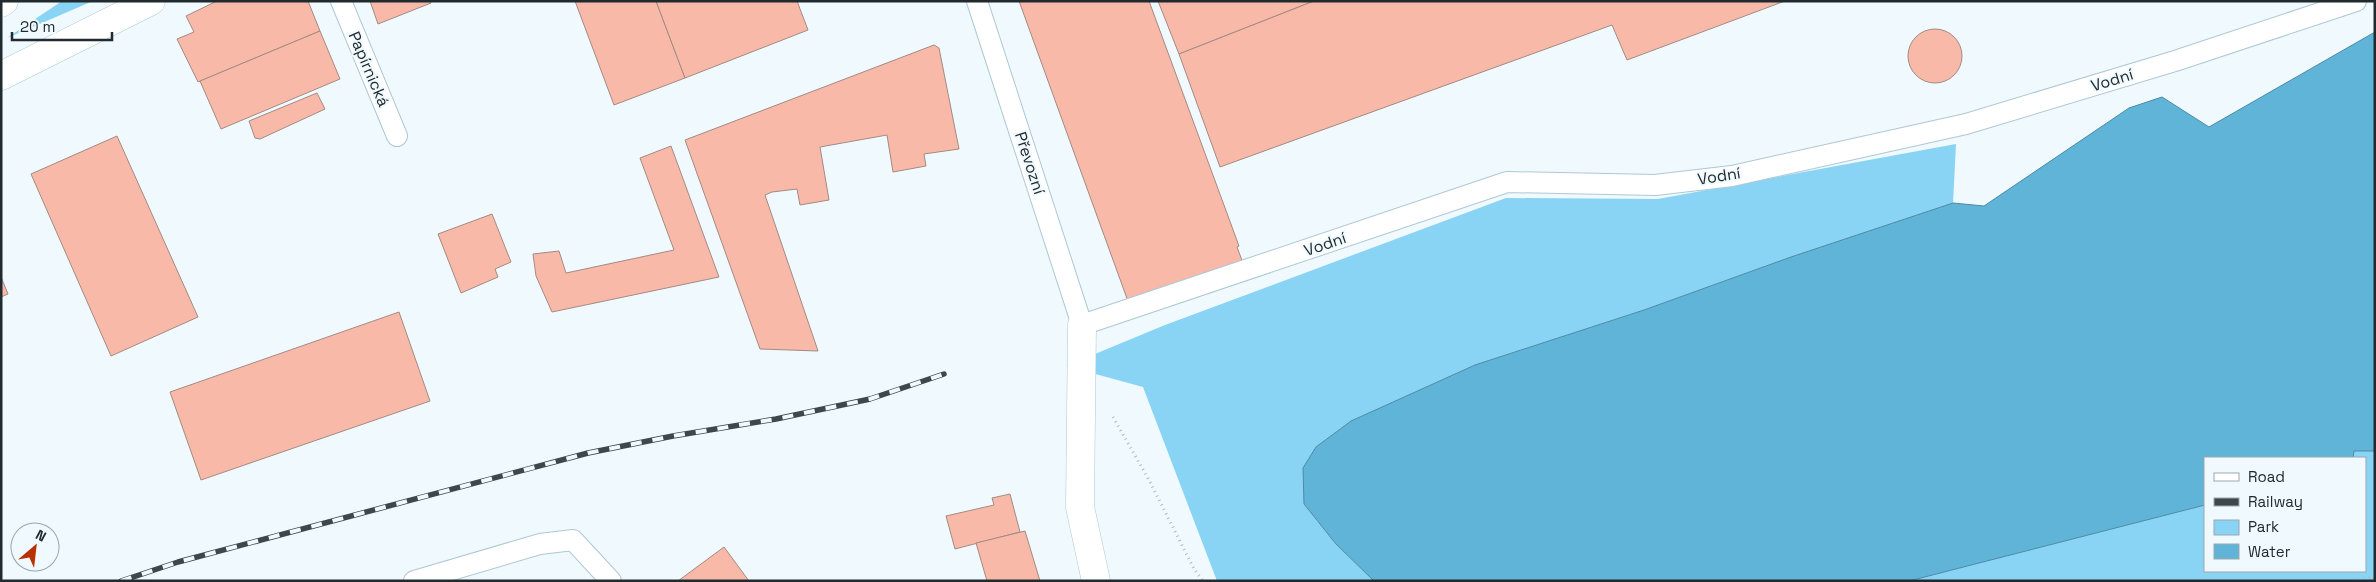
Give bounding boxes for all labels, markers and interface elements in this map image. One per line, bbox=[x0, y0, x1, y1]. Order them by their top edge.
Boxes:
scale bar bbox=[12, 10, 112, 42]
text: 20 m bbox=[20, 17, 55, 36]
street label: Papírnická bbox=[344, 28, 394, 110]
street label: Vodní bbox=[2088, 64, 2136, 96]
street label: Převozní bbox=[1010, 129, 1050, 197]
street label: Vodní bbox=[1696, 162, 1742, 190]
street label: Vodní bbox=[1301, 227, 1349, 261]
legend bbox=[2204, 457, 2366, 572]
text: Road bbox=[2248, 467, 2285, 486]
text: Railway bbox=[2248, 492, 2303, 511]
text: Park bbox=[2248, 517, 2279, 536]
north arrow bbox=[10, 522, 60, 572]
text: N bbox=[33, 525, 49, 546]
text: Water bbox=[2248, 542, 2291, 561]

